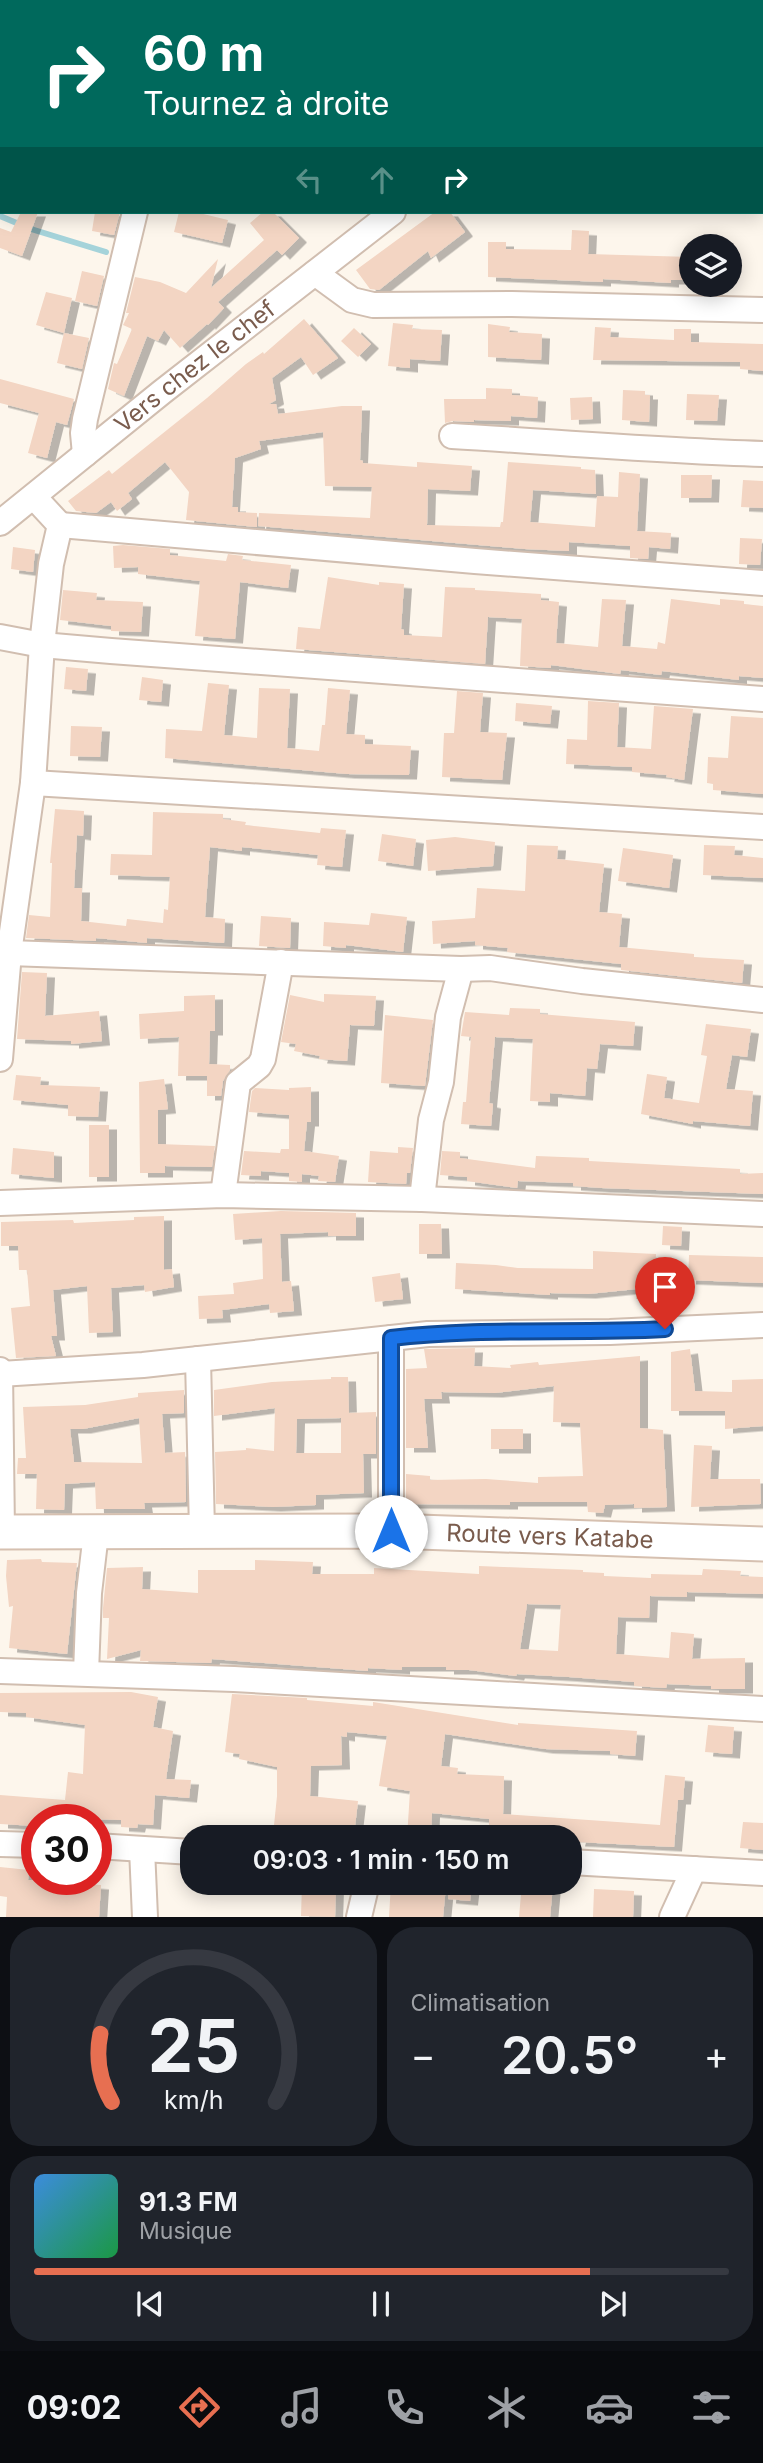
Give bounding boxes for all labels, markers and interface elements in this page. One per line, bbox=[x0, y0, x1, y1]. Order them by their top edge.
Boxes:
text: 60 m bbox=[143, 24, 264, 83]
icon: right bbox=[28, 28, 119, 119]
text: Tournez à droite bbox=[143, 84, 389, 123]
icon: left bbox=[290, 161, 328, 199]
icon: ahead bbox=[363, 161, 401, 199]
icon: right bbox=[436, 161, 474, 199]
map controls bbox=[679, 234, 742, 297]
button: layers bbox=[679, 234, 742, 297]
street label: Vers chez le chef bbox=[108, 294, 281, 439]
pin bbox=[635, 1257, 695, 1329]
icon: arrive bbox=[646, 1268, 684, 1306]
position arrow bbox=[354, 1494, 428, 1568]
street label: Route vers Katabe bbox=[446, 1518, 654, 1554]
speed limit sign: 30 bbox=[21, 1804, 112, 1895]
text: 09:03 · 1 min · 150 m bbox=[253, 1844, 509, 1875]
text: Climatisation bbox=[411, 1989, 550, 2017]
text: 25 bbox=[147, 2002, 239, 2091]
text: 20.5° bbox=[501, 2024, 639, 2087]
text: − bbox=[411, 2032, 436, 2078]
text: + bbox=[704, 2032, 729, 2078]
text: km/h bbox=[164, 2085, 223, 2115]
text: 91.3 FM bbox=[139, 2186, 238, 2217]
text: Musique bbox=[139, 2217, 232, 2245]
icon: previous bbox=[131, 2285, 169, 2323]
icon: pause bbox=[362, 2285, 400, 2323]
icon: next bbox=[594, 2285, 632, 2323]
icon: directions bbox=[175, 2383, 224, 2432]
icon: music bbox=[277, 2383, 326, 2432]
icon: phone bbox=[380, 2383, 429, 2432]
icon: climate bbox=[482, 2383, 531, 2432]
icon: car bbox=[585, 2383, 634, 2432]
icon: filters bbox=[687, 2383, 736, 2432]
text: 09:02 bbox=[27, 2388, 122, 2427]

